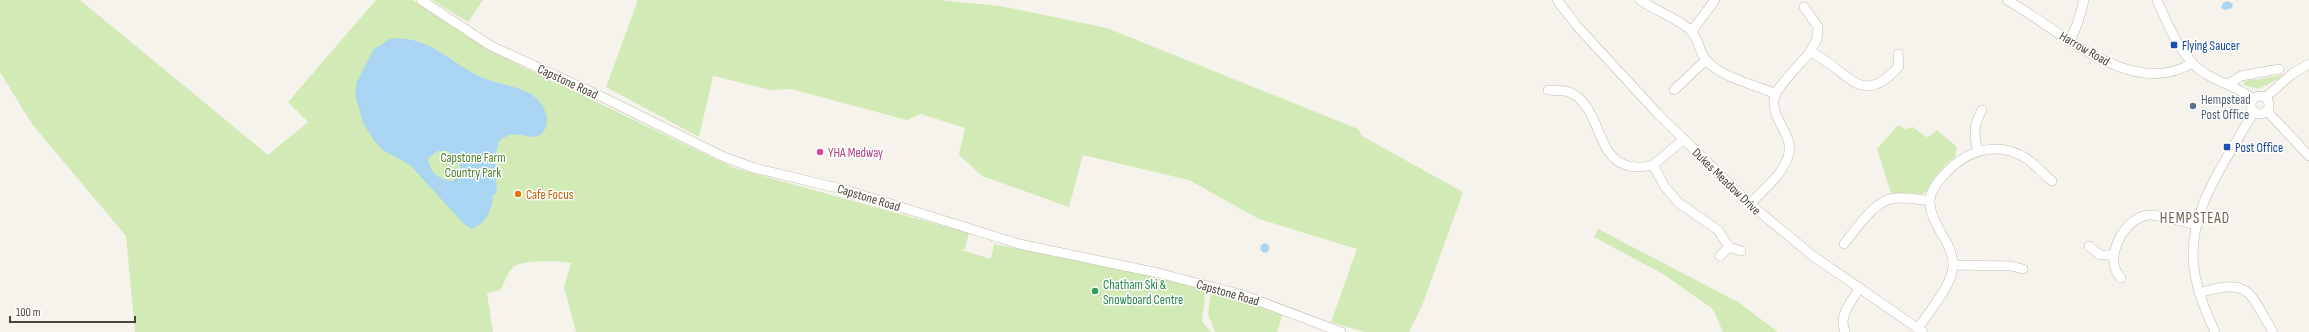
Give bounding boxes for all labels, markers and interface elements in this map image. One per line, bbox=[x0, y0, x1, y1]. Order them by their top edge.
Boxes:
street label: Harrow Road bbox=[2057, 28, 2112, 70]
place label: Flying Saucer bbox=[2182, 38, 2240, 54]
marker: Flying Saucer bbox=[2169, 40, 2179, 50]
street label: Capstone Road bbox=[535, 61, 600, 103]
place label: Hempstead Post Office bbox=[2201, 92, 2251, 123]
marker: Hempstead Post Office bbox=[2188, 101, 2198, 111]
place label: Post Office bbox=[2235, 140, 2283, 156]
marker: Post Office bbox=[2222, 142, 2232, 152]
place label: YHA Medway bbox=[828, 145, 883, 161]
street label: Dukes Meadow Drive bbox=[1689, 145, 1764, 219]
marker: YHA Medway bbox=[815, 147, 825, 157]
park label: Capstone Farm Country Park bbox=[440, 150, 506, 181]
street label: Capstone Road bbox=[835, 181, 902, 215]
place label: Cafe Focus bbox=[526, 187, 574, 203]
marker: Cafe Focus bbox=[513, 189, 523, 199]
district label: HEMPSTEAD bbox=[2160, 209, 2230, 228]
street label: Capstone Road bbox=[1194, 276, 1261, 310]
place label: Chatham Ski & Snowboard Centre bbox=[1103, 277, 1183, 308]
marker: Chatham Ski & Snowboard Centre bbox=[1090, 286, 1100, 296]
scale bar bbox=[10, 298, 135, 324]
text: 100 m bbox=[16, 305, 41, 320]

